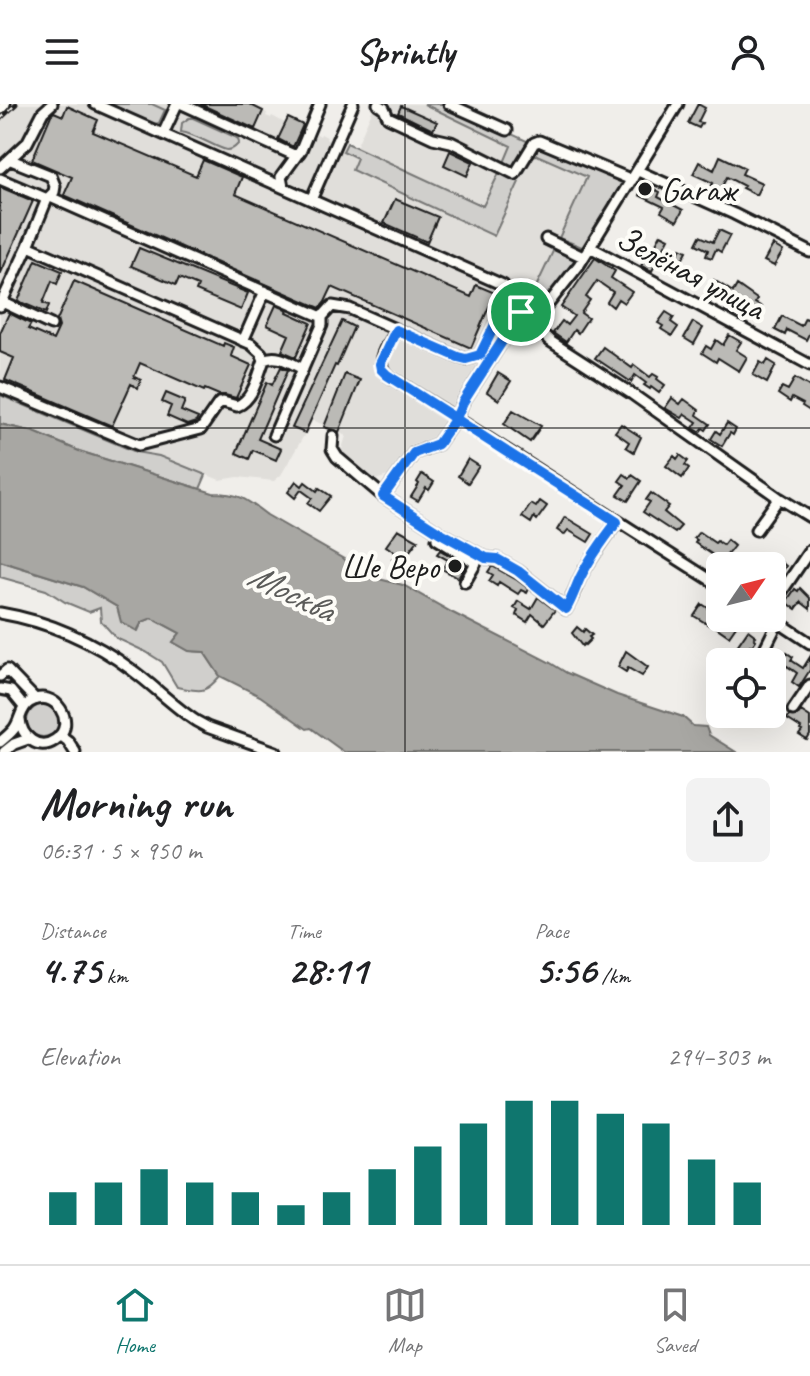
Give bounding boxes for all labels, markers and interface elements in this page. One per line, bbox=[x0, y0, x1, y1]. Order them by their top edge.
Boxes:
text: Sprintly bbox=[356, 29, 454, 75]
icon: menu bbox=[40, 30, 84, 74]
icon: person bbox=[726, 30, 770, 74]
place label: Garaж bbox=[661, 168, 739, 211]
marker: Garaж bbox=[636, 180, 654, 198]
street label: Зелёная улица bbox=[609, 216, 774, 330]
pin bbox=[487, 278, 555, 346]
icon: arrive bbox=[499, 290, 543, 334]
place label: Ше Веро bbox=[341, 545, 441, 588]
water label: Москва bbox=[241, 552, 345, 634]
north arrow bbox=[706, 552, 786, 632]
map controls bbox=[706, 552, 786, 728]
marker: Ше Веро bbox=[446, 557, 464, 575]
button: locate bbox=[706, 648, 786, 728]
text: Morning run bbox=[40, 776, 232, 831]
button: share bbox=[686, 778, 770, 862]
text: 06:31 · 5 × 950 m bbox=[40, 834, 201, 867]
text: Distance bbox=[40, 917, 106, 945]
text: Time bbox=[287, 917, 321, 945]
text: Pace bbox=[535, 917, 569, 945]
text: 4.75 bbox=[40, 945, 101, 995]
text: 28:11 bbox=[287, 945, 367, 995]
text: 5:56 bbox=[535, 945, 596, 995]
text: km bbox=[101, 962, 128, 990]
text: /km bbox=[596, 962, 630, 990]
text: Elevation bbox=[40, 1040, 120, 1073]
text: 294–303 m bbox=[667, 1040, 770, 1073]
tab: Home bbox=[113, 1283, 157, 1359]
tab: Map bbox=[383, 1283, 427, 1359]
tab: Saved bbox=[653, 1283, 697, 1359]

